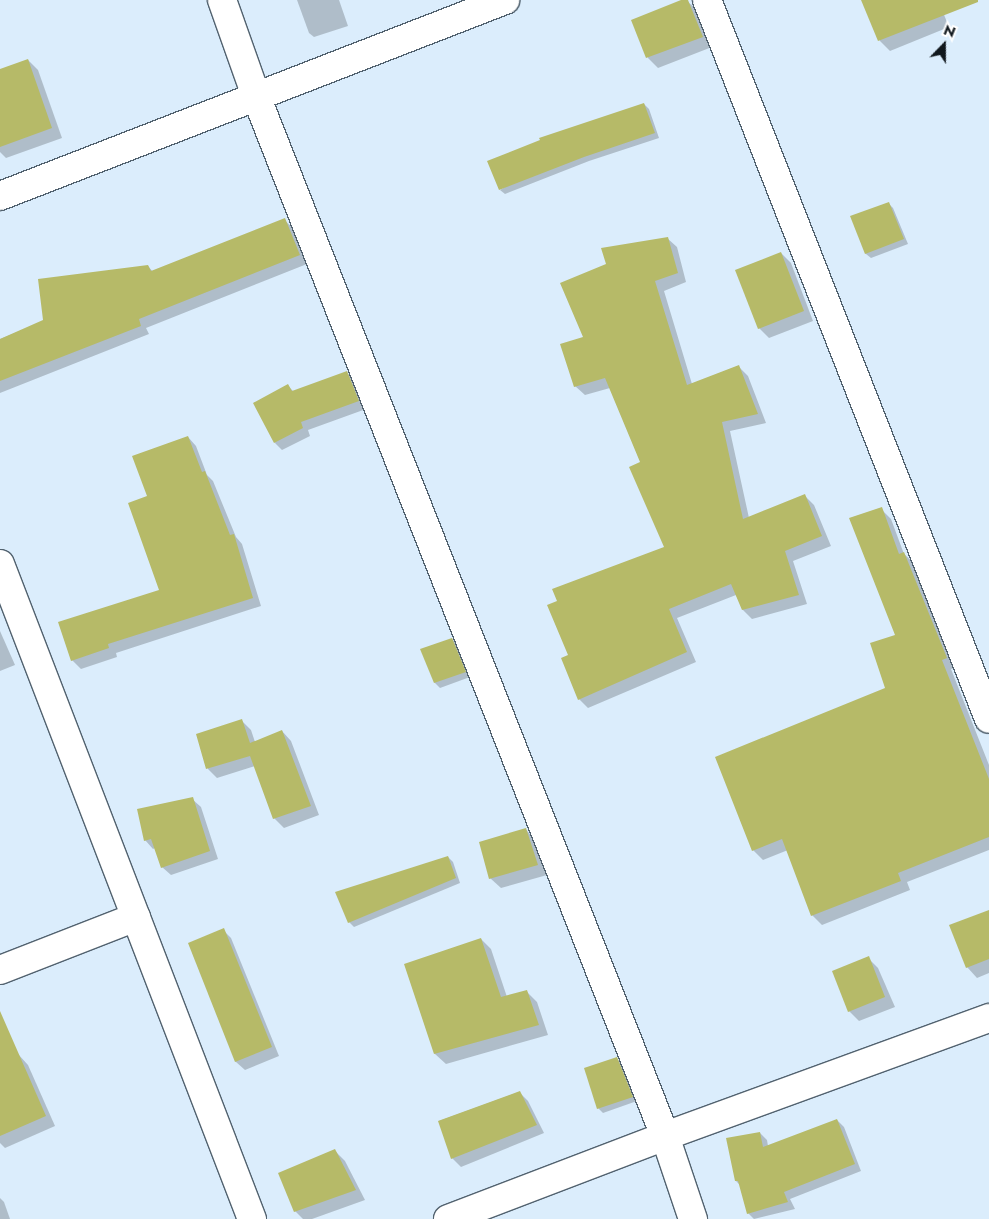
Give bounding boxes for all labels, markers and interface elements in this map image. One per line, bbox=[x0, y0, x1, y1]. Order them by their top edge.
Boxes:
north arrow bbox=[919, 20, 969, 70]
text: N bbox=[941, 20, 959, 42]

